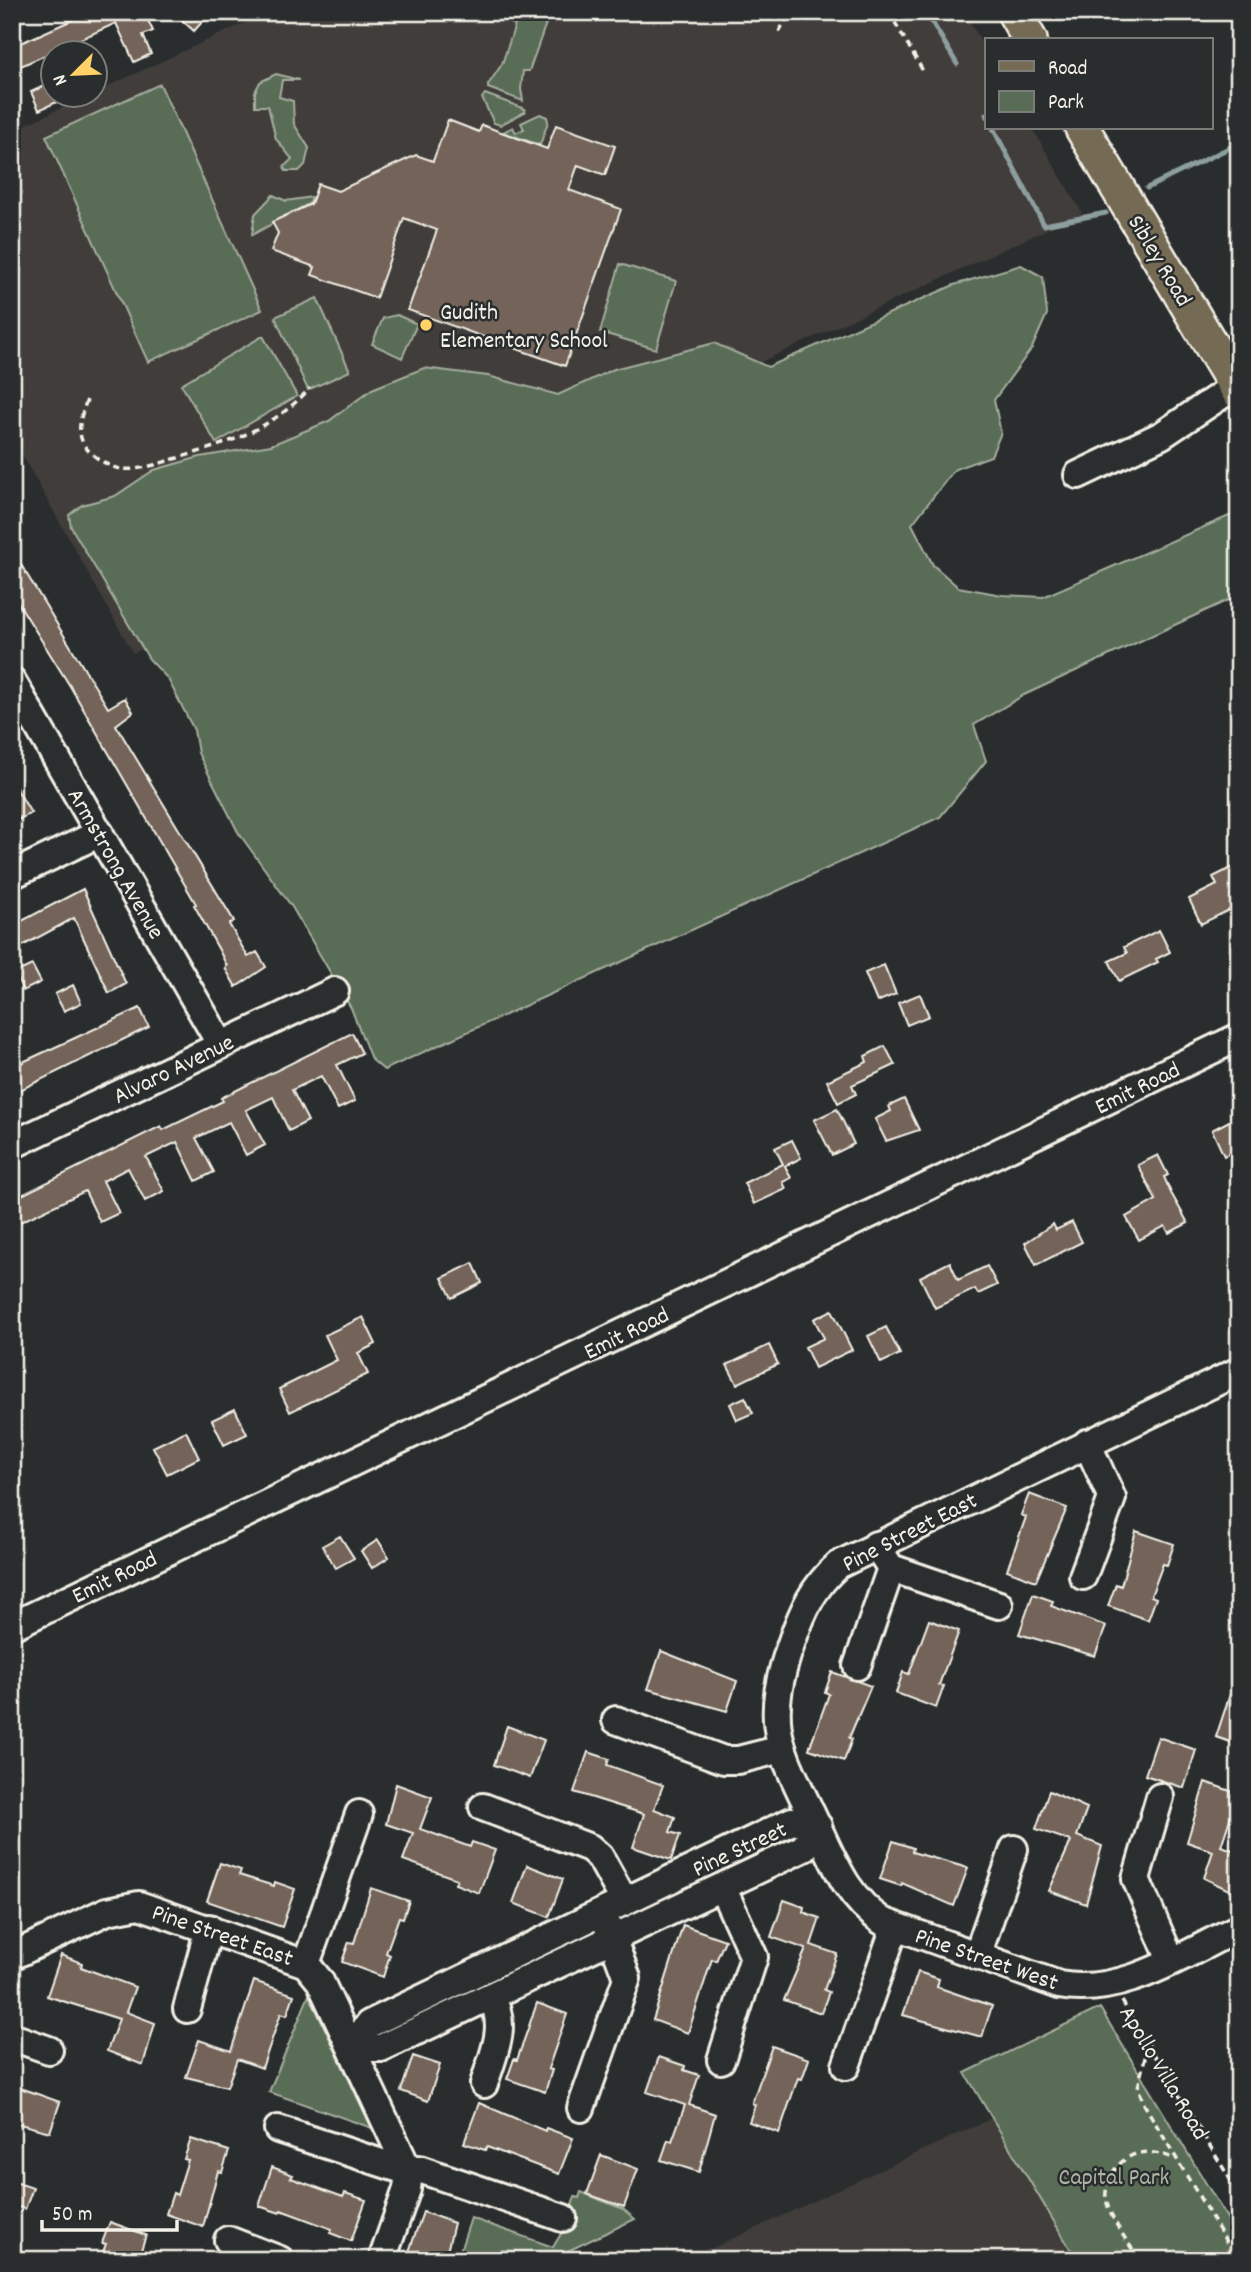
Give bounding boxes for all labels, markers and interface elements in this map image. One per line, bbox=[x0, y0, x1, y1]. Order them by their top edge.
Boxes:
north arrow bbox=[38, 38, 108, 108]
legend bbox=[985, 38, 1212, 130]
text: Road bbox=[1048, 55, 1087, 85]
text: N bbox=[47, 70, 76, 89]
text: Park bbox=[1048, 89, 1084, 119]
street label: Sibley Road bbox=[1118, 209, 1199, 314]
place label: Gudith Elementary School bbox=[440, 297, 608, 359]
marker: Gudith Elementary School bbox=[418, 317, 434, 333]
street label: Armstrong Avenue bbox=[57, 782, 172, 947]
street label: Alvaro Avenue bbox=[108, 1027, 241, 1115]
street label: Emit Road bbox=[1090, 1054, 1187, 1125]
street label: Emit Road bbox=[579, 1299, 676, 1370]
street label: Pine Street East bbox=[837, 1485, 984, 1582]
street label: Emit Road bbox=[67, 1543, 164, 1614]
street label: Pine Street bbox=[687, 1814, 793, 1887]
street label: Pine Street East bbox=[147, 1897, 297, 1977]
street label: Pine Street West bbox=[910, 1920, 1062, 2001]
street label: Apollo Villa Road bbox=[1109, 2000, 1216, 2147]
park label: Capital Park bbox=[1059, 2162, 1169, 2196]
scale bar bbox=[42, 2188, 177, 2232]
text: 50 m bbox=[52, 2201, 92, 2231]

